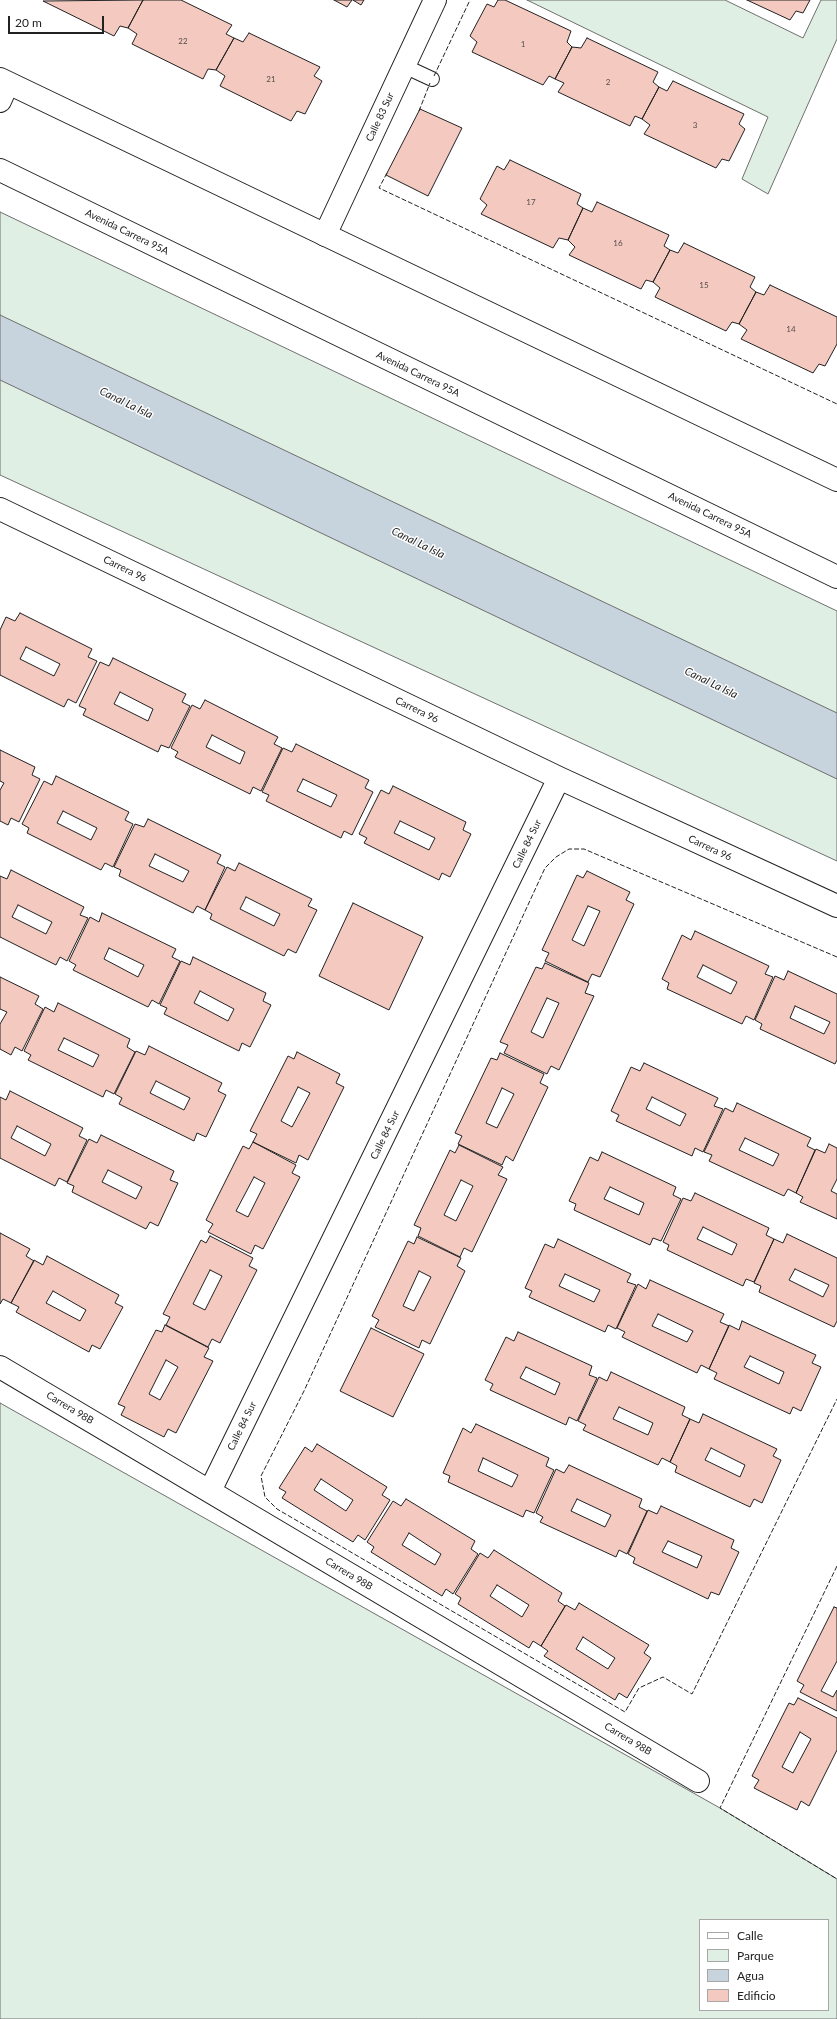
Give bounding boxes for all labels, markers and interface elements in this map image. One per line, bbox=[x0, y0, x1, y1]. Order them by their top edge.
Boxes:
scale bar bbox=[10, 8, 106, 34]
text: 20 m bbox=[15, 15, 42, 30]
house number: 22 bbox=[178, 36, 188, 46]
house number: 1 bbox=[521, 39, 525, 49]
house number: 21 bbox=[266, 74, 276, 84]
house number: 2 bbox=[606, 77, 610, 87]
street label: Calle 83 Sur bbox=[363, 90, 397, 144]
house number: 3 bbox=[693, 120, 697, 130]
house number: 17 bbox=[526, 197, 536, 207]
street label: Avenida Carrera 95A bbox=[83, 207, 171, 257]
house number: 16 bbox=[613, 238, 623, 248]
house number: 15 bbox=[699, 280, 709, 290]
house number: 14 bbox=[786, 324, 796, 334]
street label: Avenida Carrera 95A bbox=[374, 349, 462, 399]
water label: Canal La Isla bbox=[97, 384, 155, 422]
street label: Avenida Carrera 95A bbox=[666, 490, 754, 540]
water label: Canal La Isla bbox=[389, 524, 447, 562]
street label: Carrera 96 bbox=[101, 553, 149, 585]
water label: Canal La Isla bbox=[682, 664, 740, 702]
street label: Carrera 96 bbox=[393, 694, 441, 726]
street label: Calle 84 Sur bbox=[510, 818, 544, 870]
street label: Carrera 96 bbox=[686, 833, 734, 863]
street label: Calle 84 Sur bbox=[368, 1109, 402, 1161]
street label: Carrera 98B bbox=[44, 1389, 96, 1427]
street label: Calle 84 Sur bbox=[225, 1400, 259, 1452]
street label: Carrera 98B bbox=[323, 1555, 375, 1593]
street label: Carrera 98B bbox=[602, 1720, 654, 1758]
legend bbox=[699, 1919, 829, 2011]
text: Calle bbox=[737, 1928, 763, 1943]
text: Parque bbox=[737, 1948, 774, 1963]
text: Agua bbox=[737, 1968, 764, 1983]
text: Edificio bbox=[737, 1988, 776, 2003]

